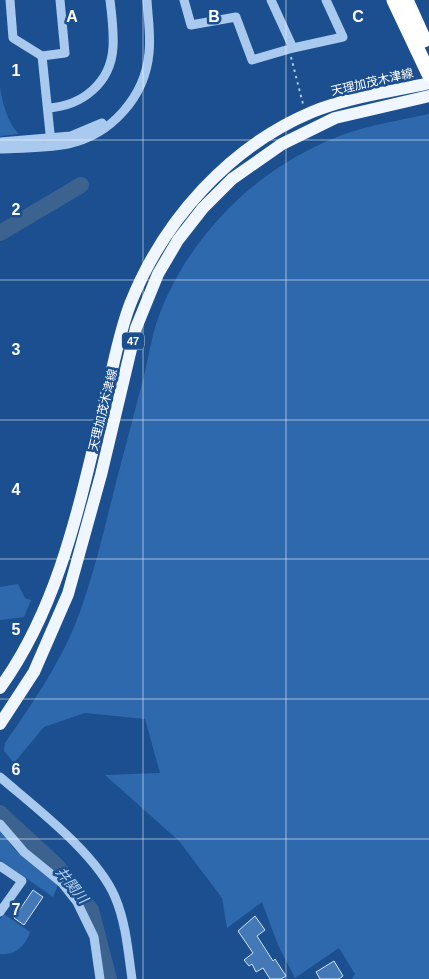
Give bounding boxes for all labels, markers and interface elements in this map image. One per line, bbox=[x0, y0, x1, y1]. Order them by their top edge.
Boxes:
text: A bbox=[66, 8, 78, 25]
text: B bbox=[208, 8, 220, 25]
text: C bbox=[352, 8, 364, 25]
text: 1 bbox=[12, 62, 21, 79]
street label: 天理加茂木津線 bbox=[329, 66, 415, 98]
text: 2 bbox=[12, 201, 21, 218]
road number: 47 bbox=[122, 332, 144, 350]
text: 3 bbox=[12, 341, 21, 358]
street label: 天理加茂木津線 bbox=[86, 368, 120, 452]
text: 4 bbox=[12, 481, 21, 498]
text: 5 bbox=[12, 621, 21, 638]
text: 6 bbox=[12, 761, 21, 778]
water label: 井関川 bbox=[53, 864, 93, 908]
text: 7 bbox=[12, 901, 21, 918]

